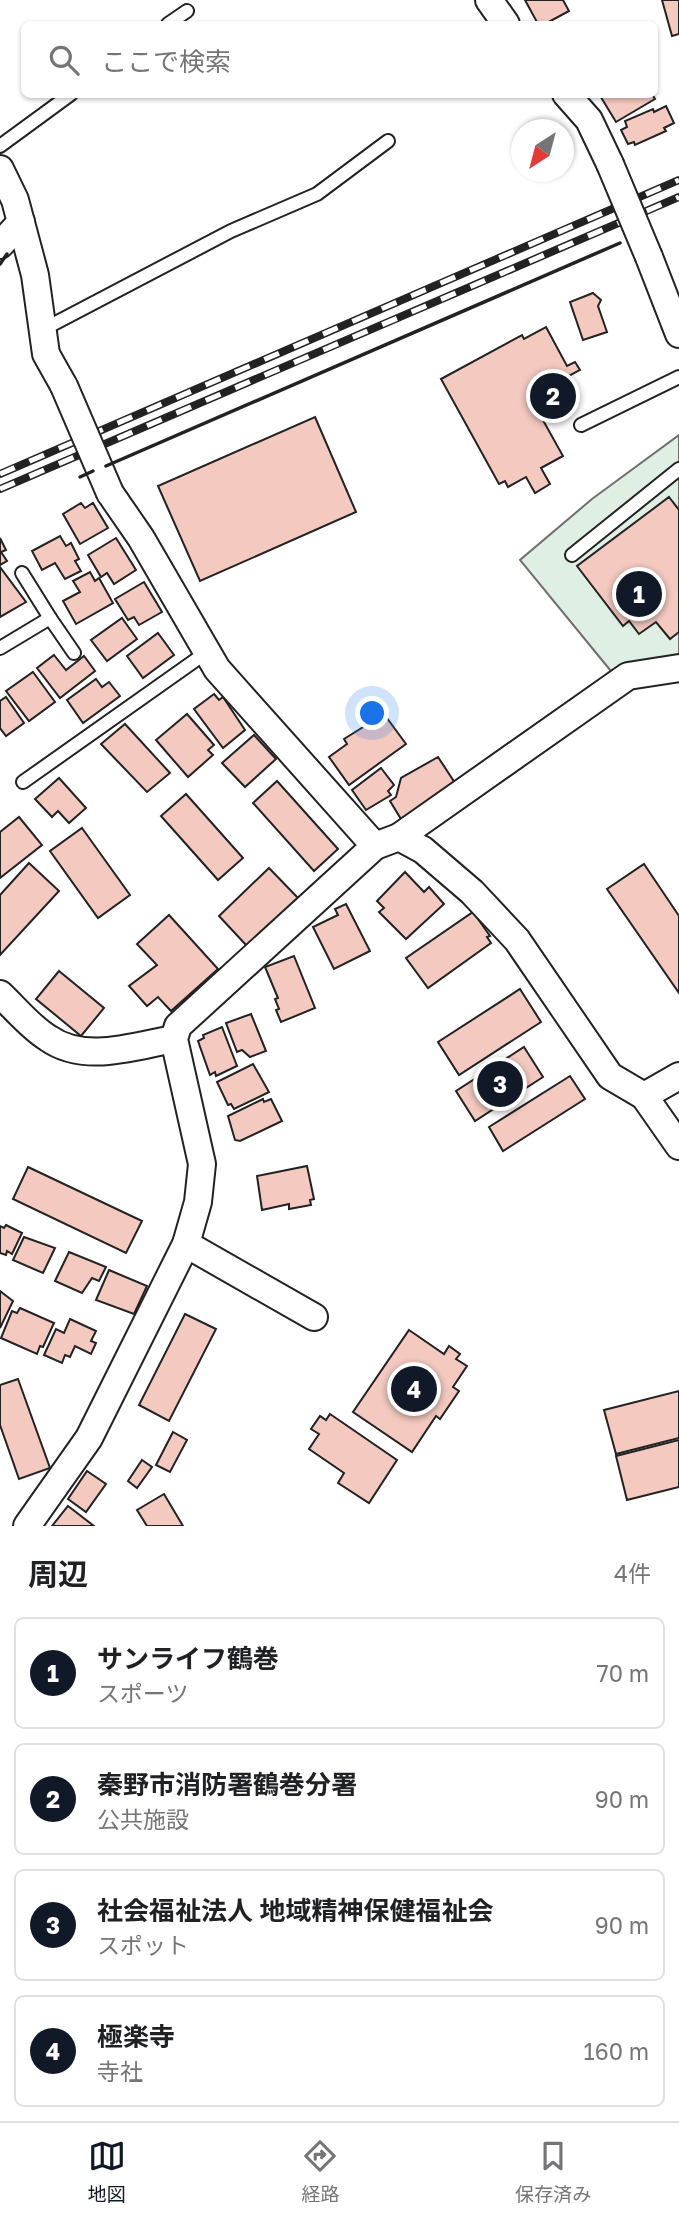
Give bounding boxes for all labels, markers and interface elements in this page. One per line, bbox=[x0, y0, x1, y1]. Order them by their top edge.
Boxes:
search box bbox=[21, 21, 658, 98]
icon: search bbox=[45, 41, 83, 79]
text: ここで検索 bbox=[101, 46, 231, 77]
north arrow bbox=[511, 119, 574, 182]
pin: 2 bbox=[530, 370, 576, 422]
pin: 1 bbox=[616, 568, 662, 620]
your location bbox=[355, 696, 389, 730]
pin: 3 bbox=[477, 1058, 523, 1110]
pin: 4 bbox=[391, 1363, 437, 1415]
text: 周辺 bbox=[28, 1556, 88, 1592]
text: 4件 bbox=[614, 1559, 651, 1587]
text: サンライフ鶴巻 bbox=[97, 1643, 279, 1674]
text: 1 bbox=[47, 1659, 59, 1687]
text: 70 m bbox=[596, 1659, 649, 1687]
text: スポーツ bbox=[97, 1679, 189, 1707]
text: 秦野市消防署鶴巻分署 bbox=[97, 1769, 357, 1800]
text: 2 bbox=[46, 1785, 60, 1813]
text: 90 m bbox=[595, 1785, 649, 1813]
text: 公共施設 bbox=[97, 1805, 189, 1833]
text: 社会福祉法人 地域精神保健福祉会 bbox=[97, 1895, 494, 1926]
text: 3 bbox=[46, 1911, 60, 1939]
text: 90 m bbox=[595, 1911, 649, 1939]
text: スポット bbox=[97, 1931, 189, 1959]
text: 極楽寺 bbox=[97, 2021, 175, 2052]
text: 4 bbox=[46, 2037, 60, 2065]
text: 160 m bbox=[584, 2037, 649, 2065]
text: 寺社 bbox=[97, 2057, 143, 2085]
tab: 地図 bbox=[88, 2137, 126, 2206]
tab: 経路 bbox=[301, 2137, 339, 2206]
tab: 保存済み bbox=[515, 2137, 591, 2206]

